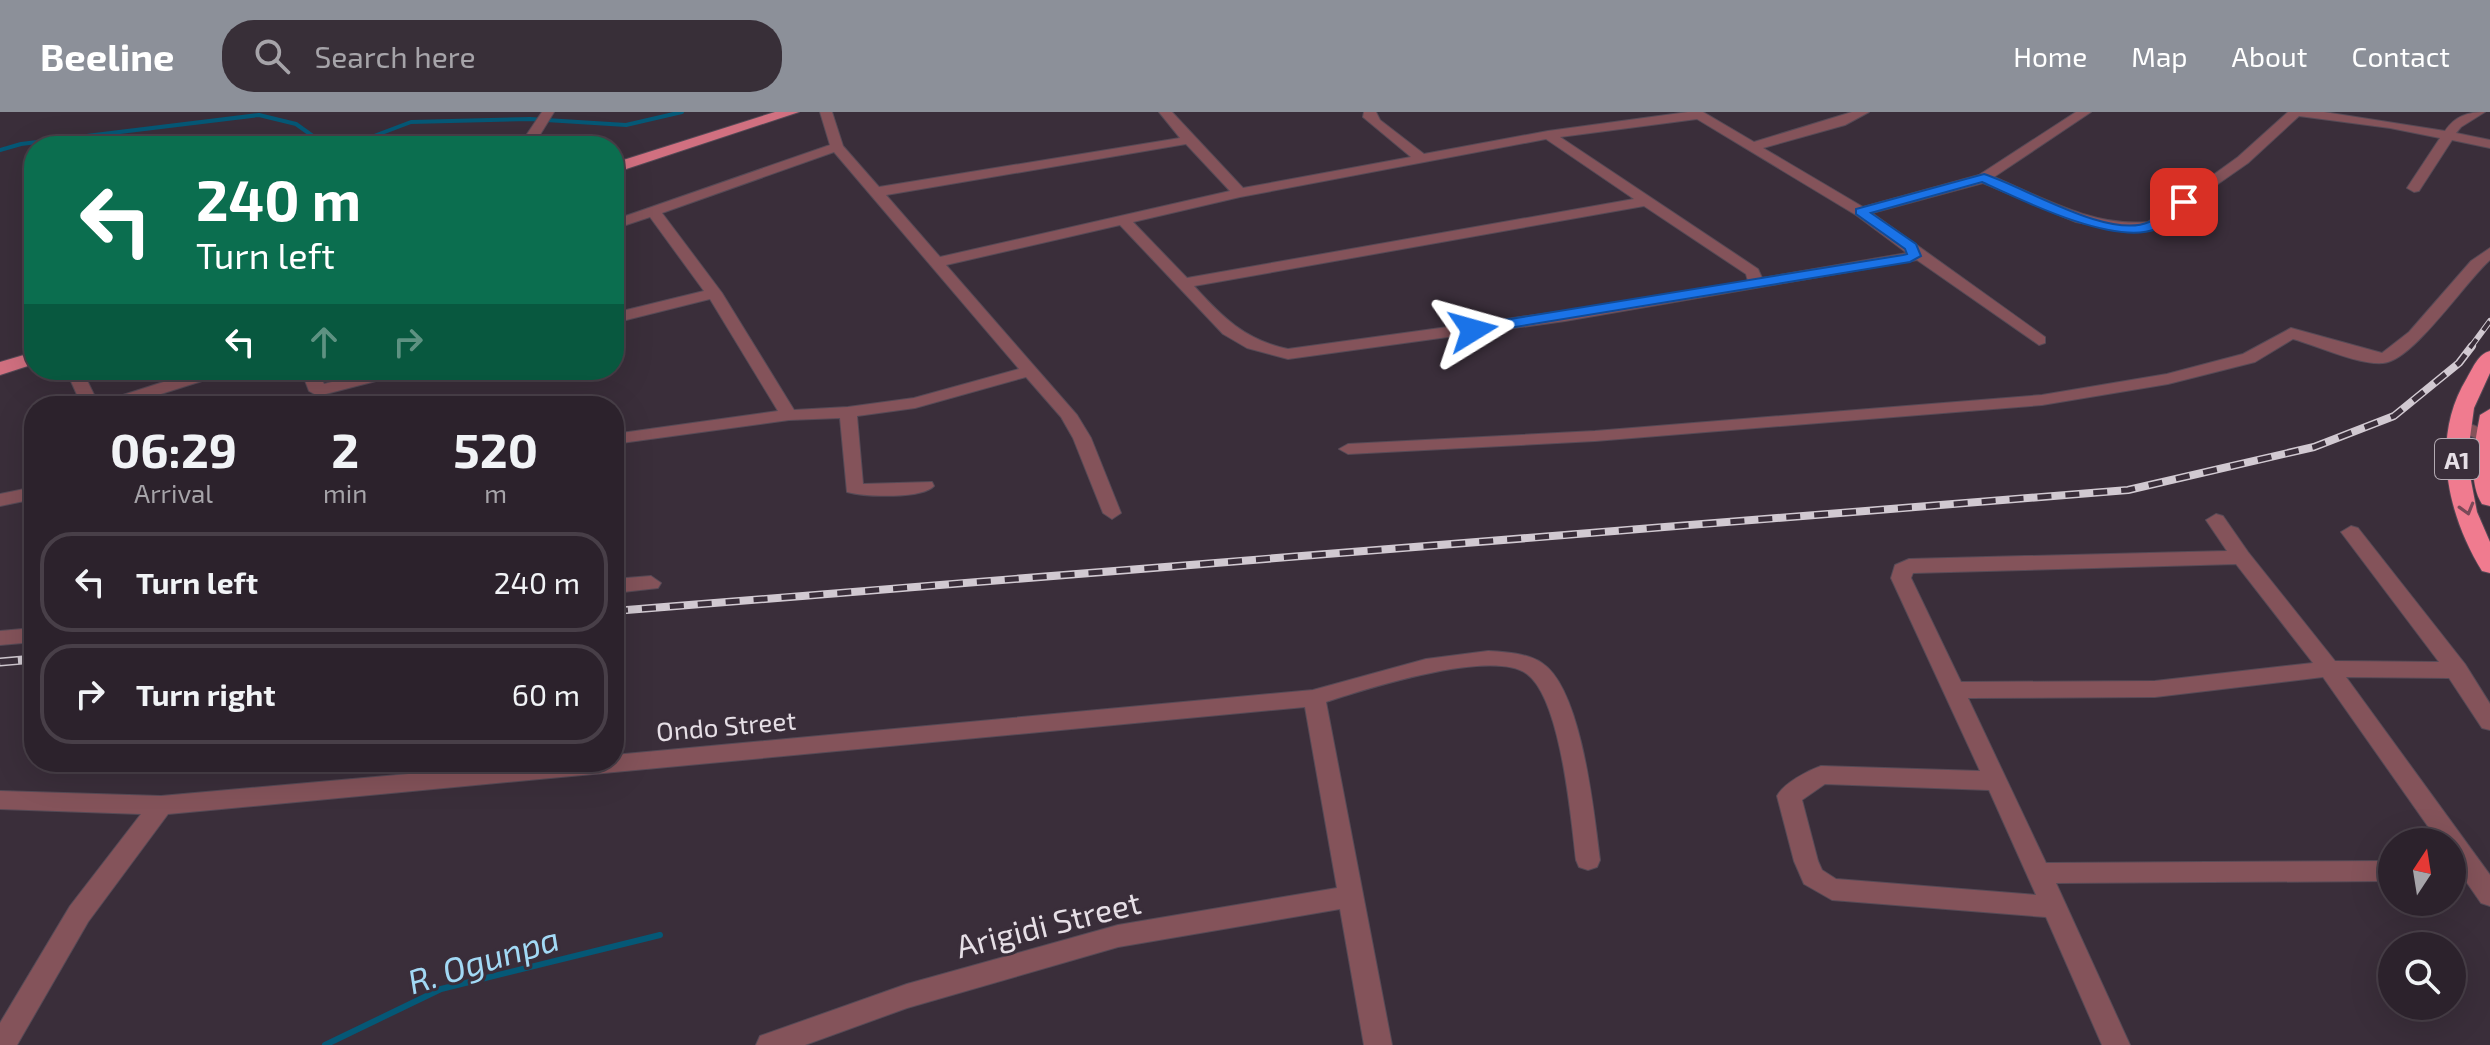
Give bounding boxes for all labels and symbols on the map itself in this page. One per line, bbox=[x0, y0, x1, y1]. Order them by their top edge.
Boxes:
pin bbox=[2150, 168, 2218, 236]
position arrow bbox=[1431, 288, 1515, 372]
road number: A1 bbox=[2435, 439, 2479, 479]
one-way arrow bbox=[2458, 501, 2474, 515]
street label: Ondo Street bbox=[655, 703, 797, 747]
north arrow bbox=[2378, 828, 2466, 916]
street label: Arigidi Street bbox=[952, 882, 1144, 964]
water label: R. Ogunpa bbox=[402, 917, 564, 1001]

